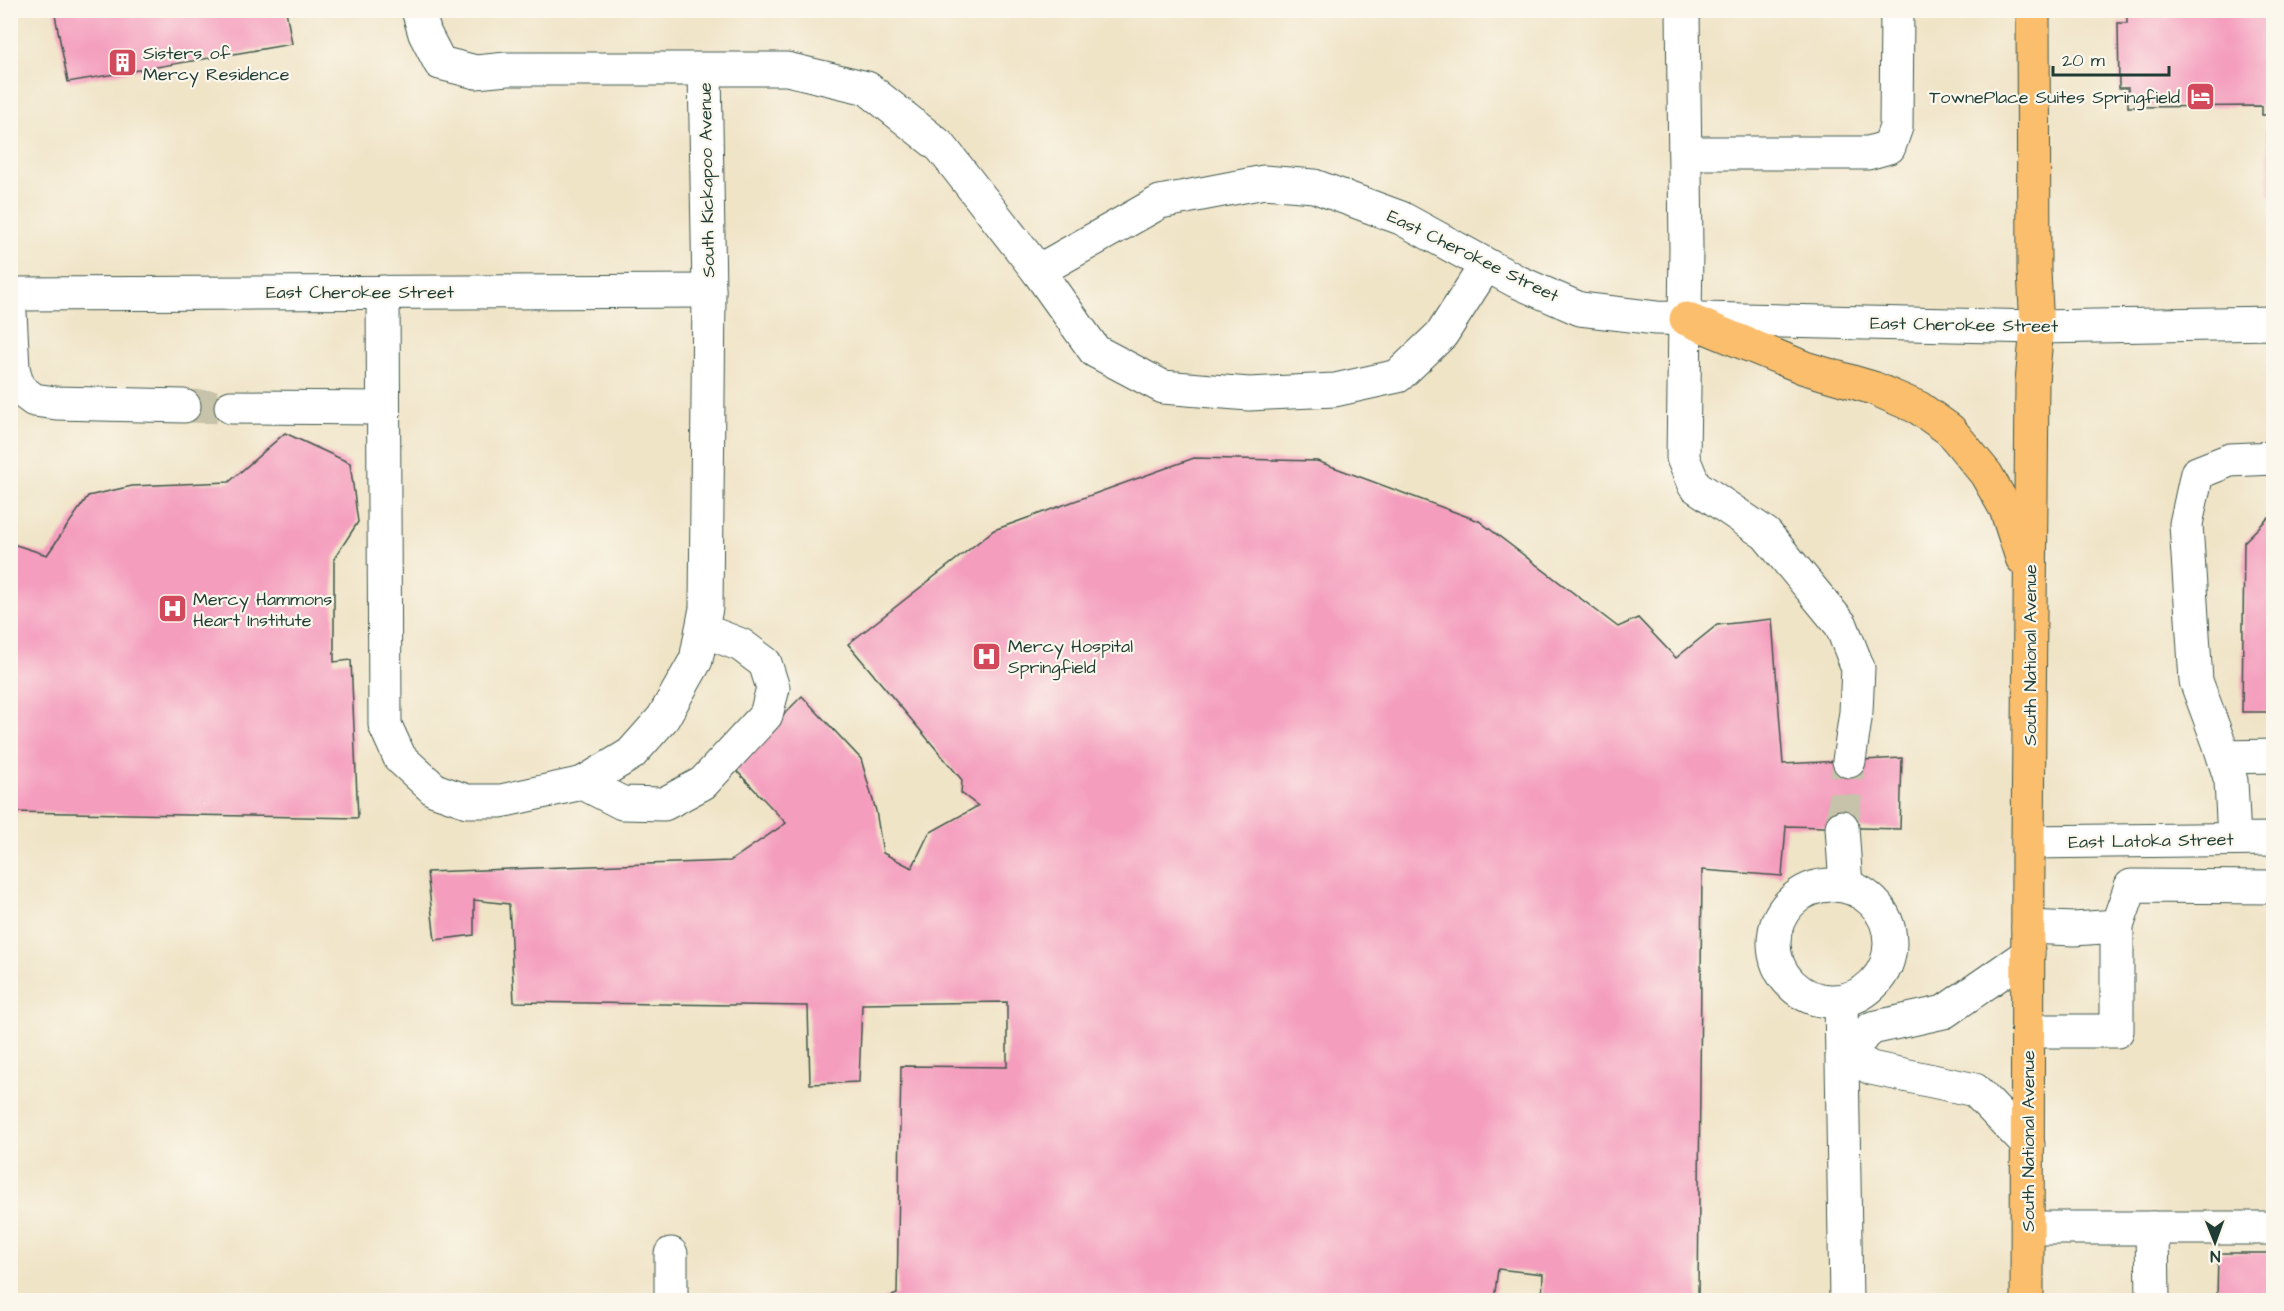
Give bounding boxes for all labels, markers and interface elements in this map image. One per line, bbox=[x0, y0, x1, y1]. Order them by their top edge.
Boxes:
scale bar bbox=[2053, 39, 2168, 77]
place label: Sisters of Mercy Residence bbox=[143, 41, 290, 88]
building icon: Sisters of Mercy Residence bbox=[106, 47, 138, 79]
text: 20 m bbox=[2062, 48, 2105, 73]
hotel icon: TownePlace Suites Springfield bbox=[2185, 81, 2217, 113]
street label: South Kickapoo Avenue bbox=[693, 82, 721, 278]
place label: TownePlace Suites Springfield bbox=[1929, 85, 2180, 111]
street label: East Cherokee Street bbox=[1383, 204, 1564, 309]
street label: East Cherokee Street bbox=[266, 280, 455, 305]
street label: East Cherokee Street bbox=[1870, 311, 2059, 339]
street label: South National Avenue bbox=[2018, 564, 2043, 746]
place label: Mercy Hammons Heart Institute bbox=[193, 587, 332, 633]
hospital icon: Mercy Hammons Heart Institute bbox=[156, 593, 188, 625]
place label: Mercy Hospital Springfield bbox=[1008, 634, 1133, 681]
hospital icon: Mercy Hospital Springfield bbox=[971, 640, 1003, 672]
street label: East Latoka Street bbox=[2068, 827, 2235, 855]
street label: South National Avenue bbox=[2016, 1050, 2041, 1232]
north arrow bbox=[2185, 1212, 2245, 1272]
text: N bbox=[2210, 1245, 2220, 1267]

